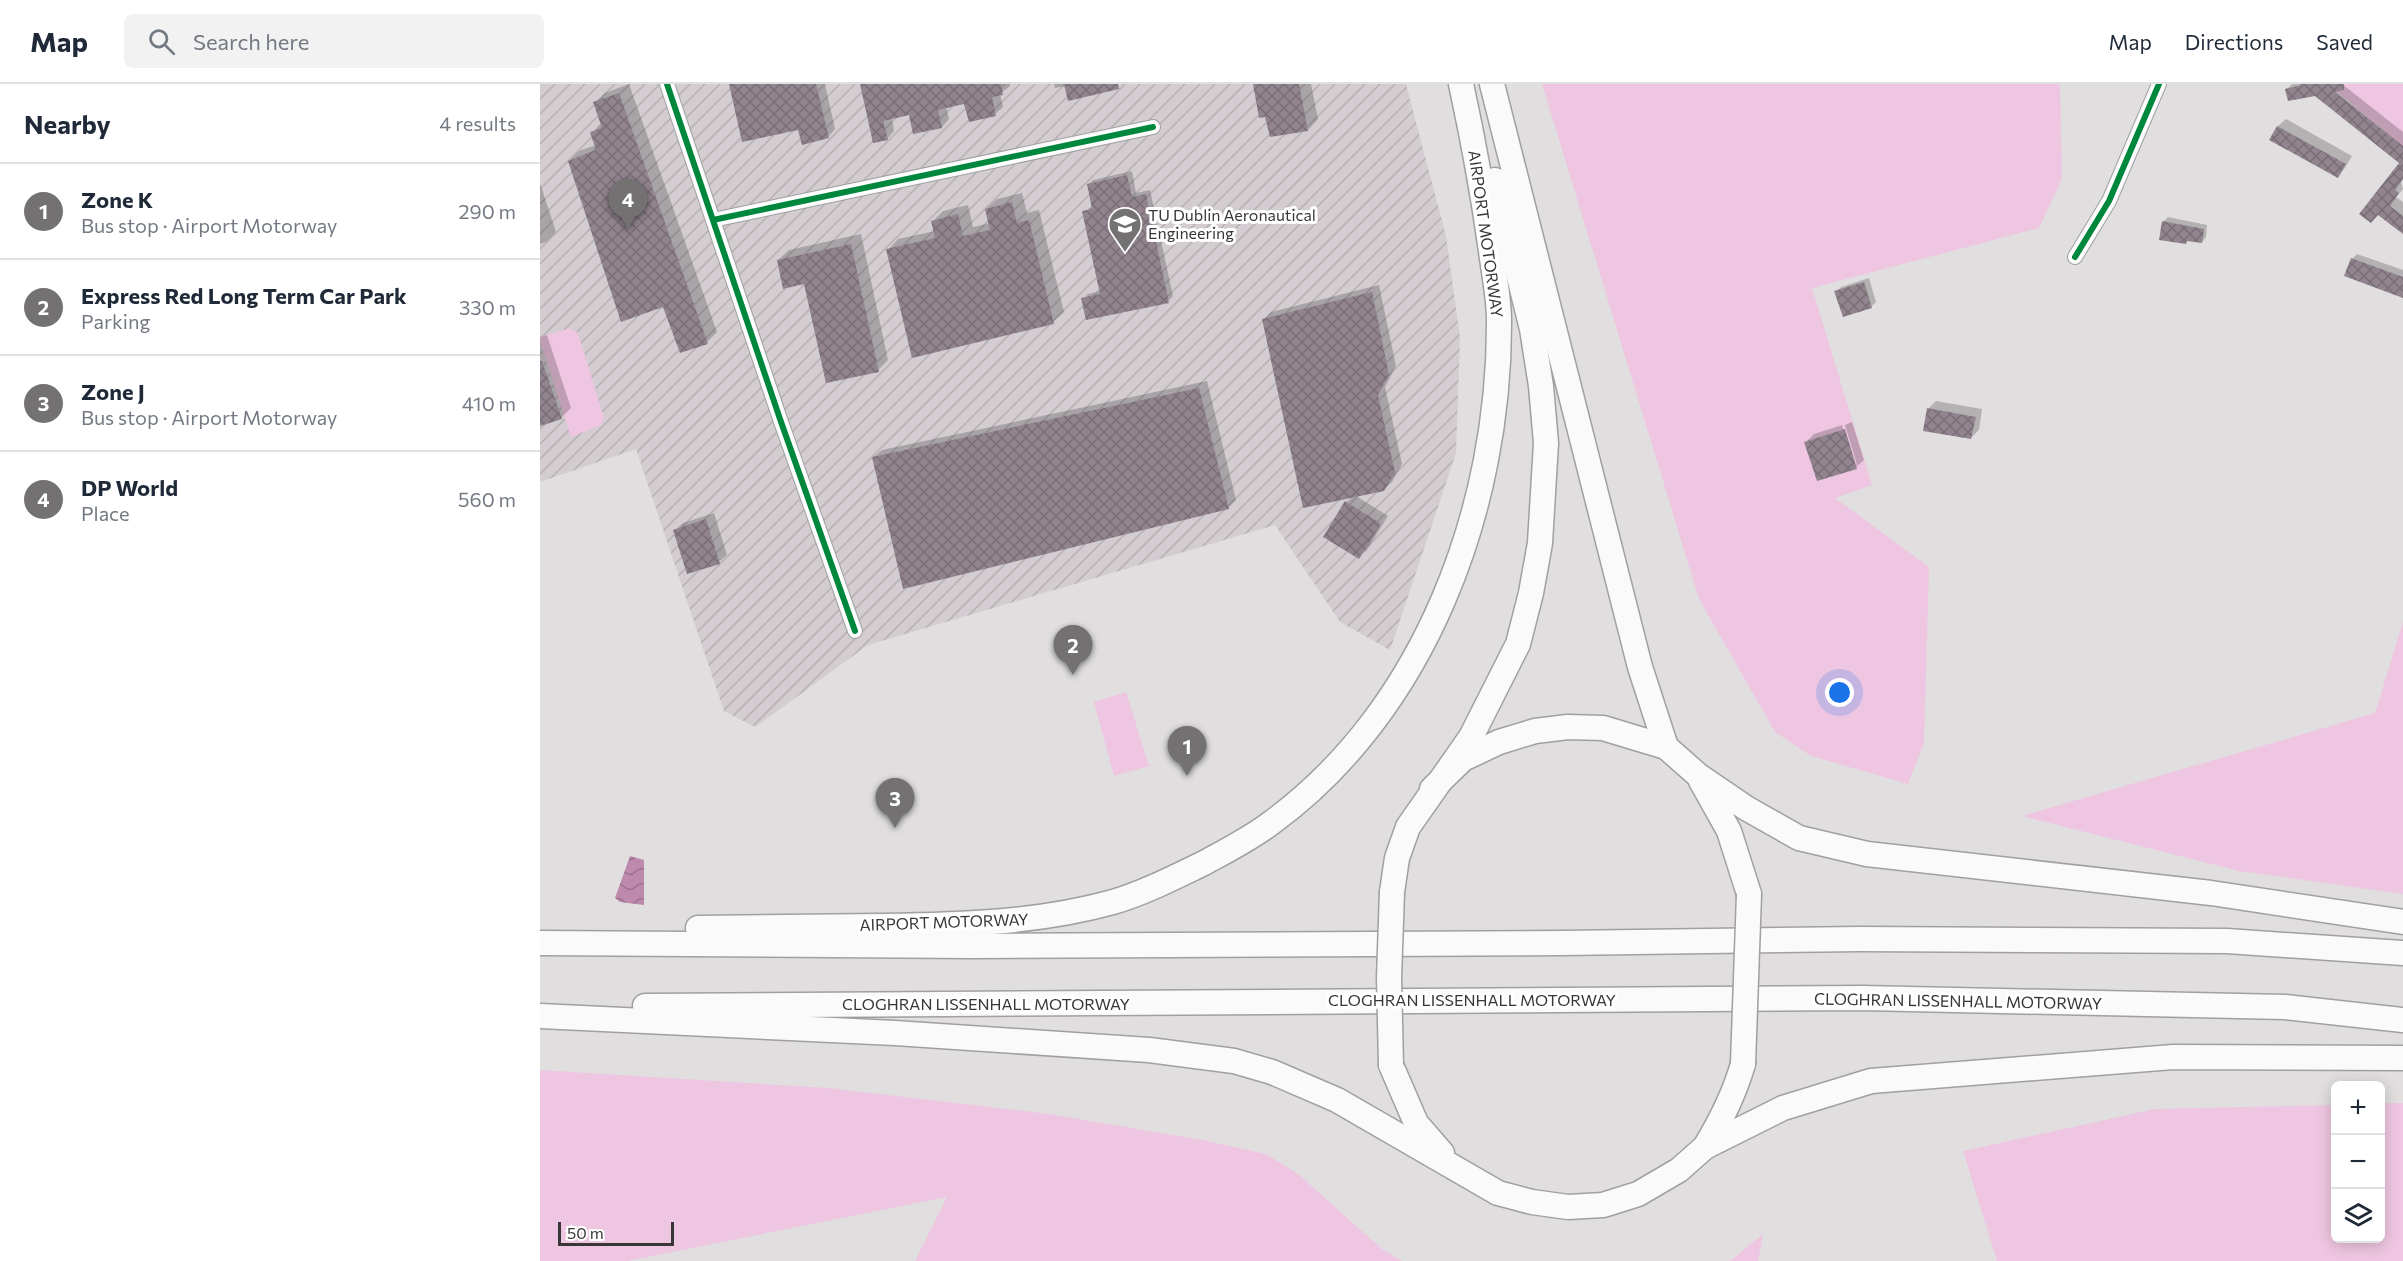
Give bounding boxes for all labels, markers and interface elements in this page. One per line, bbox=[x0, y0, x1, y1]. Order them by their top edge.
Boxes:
search box bbox=[124, 14, 544, 68]
text: Map bbox=[30, 24, 88, 58]
icon: search bbox=[145, 25, 178, 58]
text: Search here bbox=[193, 28, 309, 55]
text: Map bbox=[2109, 29, 2152, 54]
text: Directions bbox=[2185, 29, 2283, 54]
text: Saved bbox=[2316, 29, 2373, 54]
text: Nearby bbox=[24, 108, 111, 139]
text: 4 results bbox=[439, 111, 516, 135]
street label: AIRPORT MOTORWAY bbox=[1465, 149, 1508, 320]
pin: 4 bbox=[608, 180, 647, 229]
text: Zone K bbox=[81, 186, 153, 213]
text: 1 bbox=[39, 199, 48, 223]
text: 290 m bbox=[458, 199, 516, 223]
place label: TU Dublin Aeronautical Engineering bbox=[1148, 205, 1316, 242]
school or university icon: TU Dublin Aeronautical Engineering bbox=[1107, 206, 1143, 253]
text: Bus stop · Airport Motorway bbox=[81, 213, 337, 237]
text: Express Red Long Term Car Park bbox=[81, 282, 407, 309]
text: 2 bbox=[38, 295, 49, 319]
text: 330 m bbox=[459, 295, 516, 319]
text: Parking bbox=[81, 309, 150, 333]
text: Zone J bbox=[81, 378, 145, 405]
text: 3 bbox=[38, 391, 49, 415]
text: 410 m bbox=[462, 391, 516, 415]
text: Bus stop · Airport Motorway bbox=[81, 405, 337, 429]
text: DP World bbox=[81, 474, 178, 501]
text: 4 bbox=[37, 487, 50, 511]
text: 560 m bbox=[458, 487, 516, 511]
text: Place bbox=[81, 501, 130, 525]
pin: 2 bbox=[1054, 626, 1092, 675]
your location bbox=[1825, 678, 1854, 707]
pin: 1 bbox=[1168, 726, 1206, 776]
pin: 3 bbox=[876, 778, 914, 828]
street label: AIRPORT MOTORWAY bbox=[859, 909, 1029, 934]
street label: CLOGHRAN LISSENHALL MOTORWAY bbox=[1814, 988, 2103, 1013]
street label: CLOGHRAN LISSENHALL MOTORWAY bbox=[1328, 990, 1617, 1009]
street label: CLOGHRAN LISSENHALL MOTORWAY bbox=[842, 994, 1131, 1013]
map controls bbox=[2331, 1081, 2385, 1243]
button: + bbox=[2331, 1081, 2385, 1135]
button: − bbox=[2331, 1135, 2385, 1189]
button: layers bbox=[2331, 1189, 2385, 1243]
scale bar bbox=[558, 1219, 674, 1246]
text: 50 m bbox=[567, 1223, 604, 1242]

